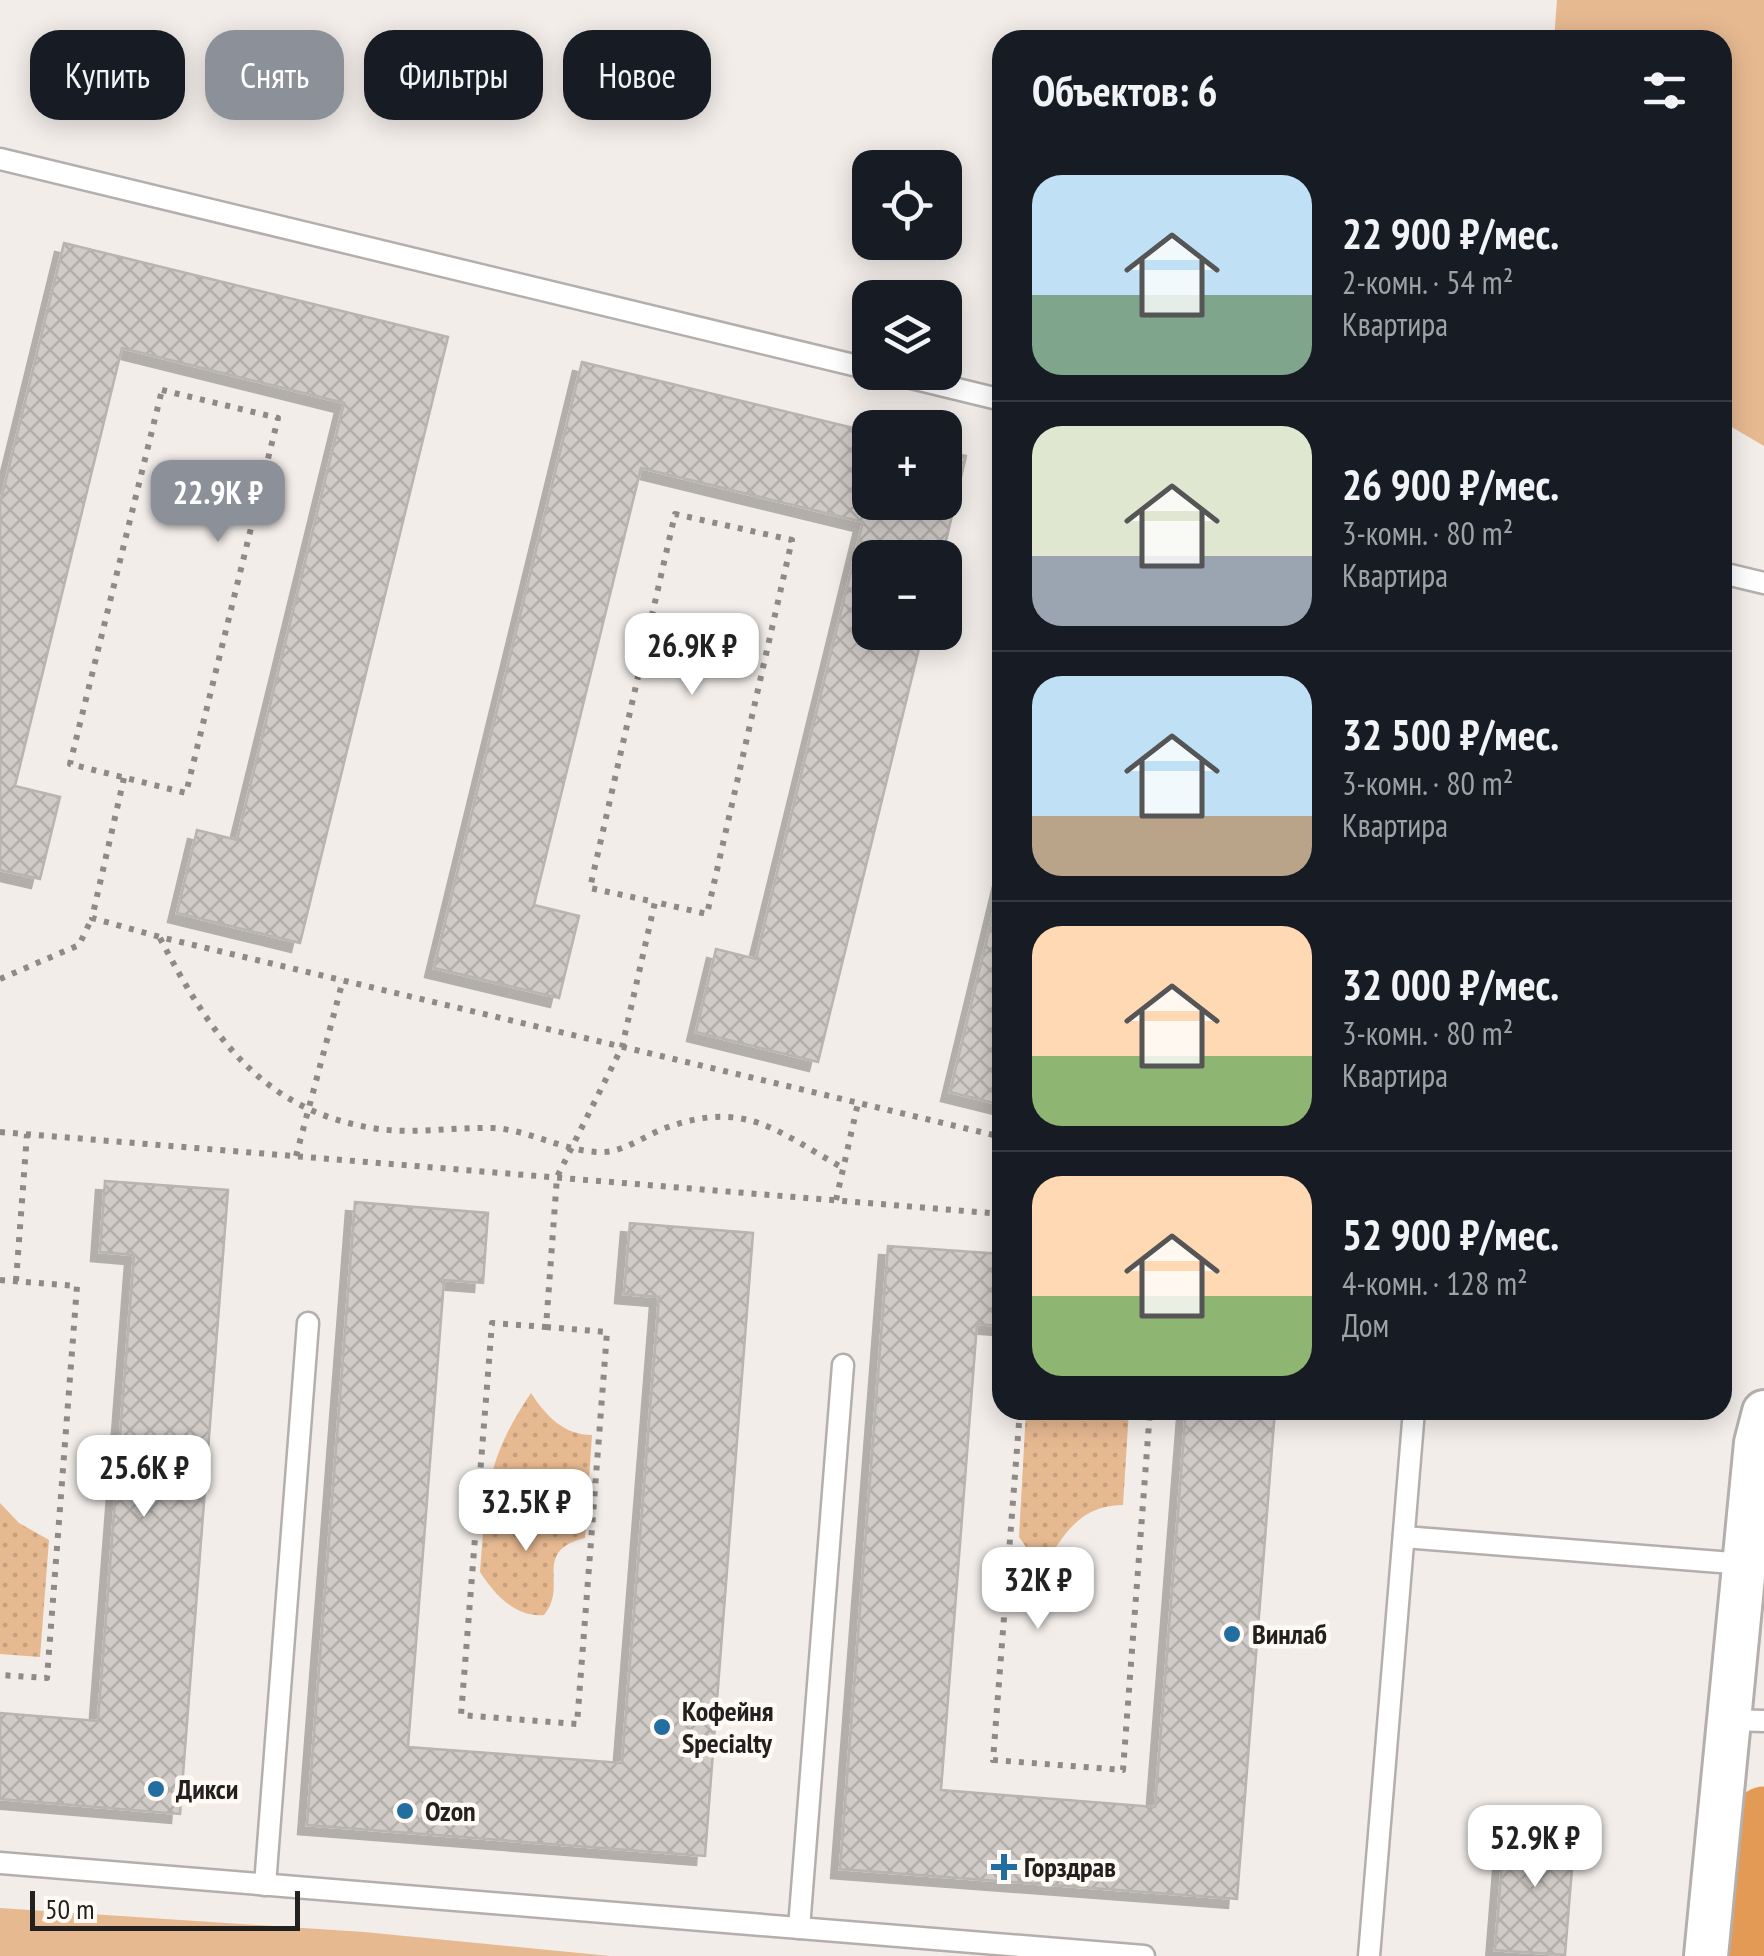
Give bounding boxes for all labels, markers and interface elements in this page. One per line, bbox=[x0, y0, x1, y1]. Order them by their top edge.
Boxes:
chip: Купить bbox=[30, 30, 185, 120]
chip: Снять bbox=[205, 30, 344, 120]
chip: Фильтры bbox=[364, 30, 543, 120]
chip: Новое bbox=[563, 30, 711, 120]
text: Объектов: 6 bbox=[1032, 63, 1218, 118]
icon: filters bbox=[1637, 63, 1692, 118]
map controls bbox=[852, 150, 962, 650]
button: locate bbox=[852, 150, 962, 260]
text: 22 900 ₽/мес. bbox=[1342, 206, 1559, 261]
icon: home bbox=[1112, 215, 1232, 335]
text: 2-комн. · 54 m² bbox=[1342, 261, 1513, 303]
button: layers bbox=[852, 280, 962, 390]
text: Квартира bbox=[1342, 303, 1448, 345]
button: + bbox=[852, 410, 962, 520]
text: 26 900 ₽/мес. bbox=[1342, 457, 1559, 512]
pin: 22.9K ₽ bbox=[126, 460, 310, 545]
icon: home bbox=[1112, 466, 1232, 586]
text: 22.9K ₽ bbox=[173, 471, 263, 513]
text: 3-комн. · 80 m² bbox=[1342, 512, 1513, 554]
button: − bbox=[852, 540, 962, 650]
text: Квартира bbox=[1342, 554, 1448, 596]
pin: 26.9K ₽ bbox=[600, 613, 784, 698]
text: 26.9K ₽ bbox=[647, 624, 737, 666]
text: 32 500 ₽/мес. bbox=[1342, 707, 1559, 762]
icon: home bbox=[1112, 716, 1232, 836]
text: 3-комн. · 80 m² bbox=[1342, 762, 1513, 804]
text: Квартира bbox=[1342, 804, 1448, 846]
text: 32 000 ₽/мес. bbox=[1342, 957, 1559, 1012]
icon: home bbox=[1112, 966, 1232, 1086]
text: 3-комн. · 80 m² bbox=[1342, 1012, 1513, 1054]
text: Квартира bbox=[1342, 1054, 1448, 1096]
text: 52 900 ₽/мес. bbox=[1342, 1207, 1559, 1262]
icon: home bbox=[1112, 1216, 1232, 1336]
text: 4-комн. · 128 m² bbox=[1342, 1262, 1528, 1304]
text: Дом bbox=[1342, 1304, 1389, 1346]
pin: 25.6K ₽ bbox=[52, 1435, 236, 1520]
text: 25.6K ₽ bbox=[99, 1446, 189, 1488]
pin: 32.5K ₽ bbox=[434, 1469, 618, 1554]
text: 32.5K ₽ bbox=[481, 1480, 571, 1522]
pin: 32K ₽ bbox=[968, 1547, 1108, 1632]
text: 32K ₽ bbox=[1004, 1558, 1072, 1600]
place label: Винлаб bbox=[1252, 1615, 1327, 1652]
marker: Винлаб bbox=[1221, 1623, 1243, 1645]
place label: Кофейня Specialty bbox=[682, 1692, 774, 1761]
marker: Кофейня Specialty bbox=[651, 1716, 673, 1738]
place label: Дикси bbox=[176, 1770, 238, 1807]
marker: Дикси bbox=[145, 1778, 167, 1800]
place label: Ozon bbox=[425, 1792, 476, 1829]
marker: Ozon bbox=[394, 1800, 416, 1822]
pin: 52.9K ₽ bbox=[1443, 1805, 1627, 1890]
text: 52.9K ₽ bbox=[1490, 1816, 1580, 1858]
place label: Горздрав bbox=[1024, 1848, 1116, 1885]
marker: Горздрав bbox=[993, 1856, 1015, 1878]
scale bar bbox=[30, 1886, 300, 1930]
text: 50 m bbox=[45, 1890, 94, 1927]

